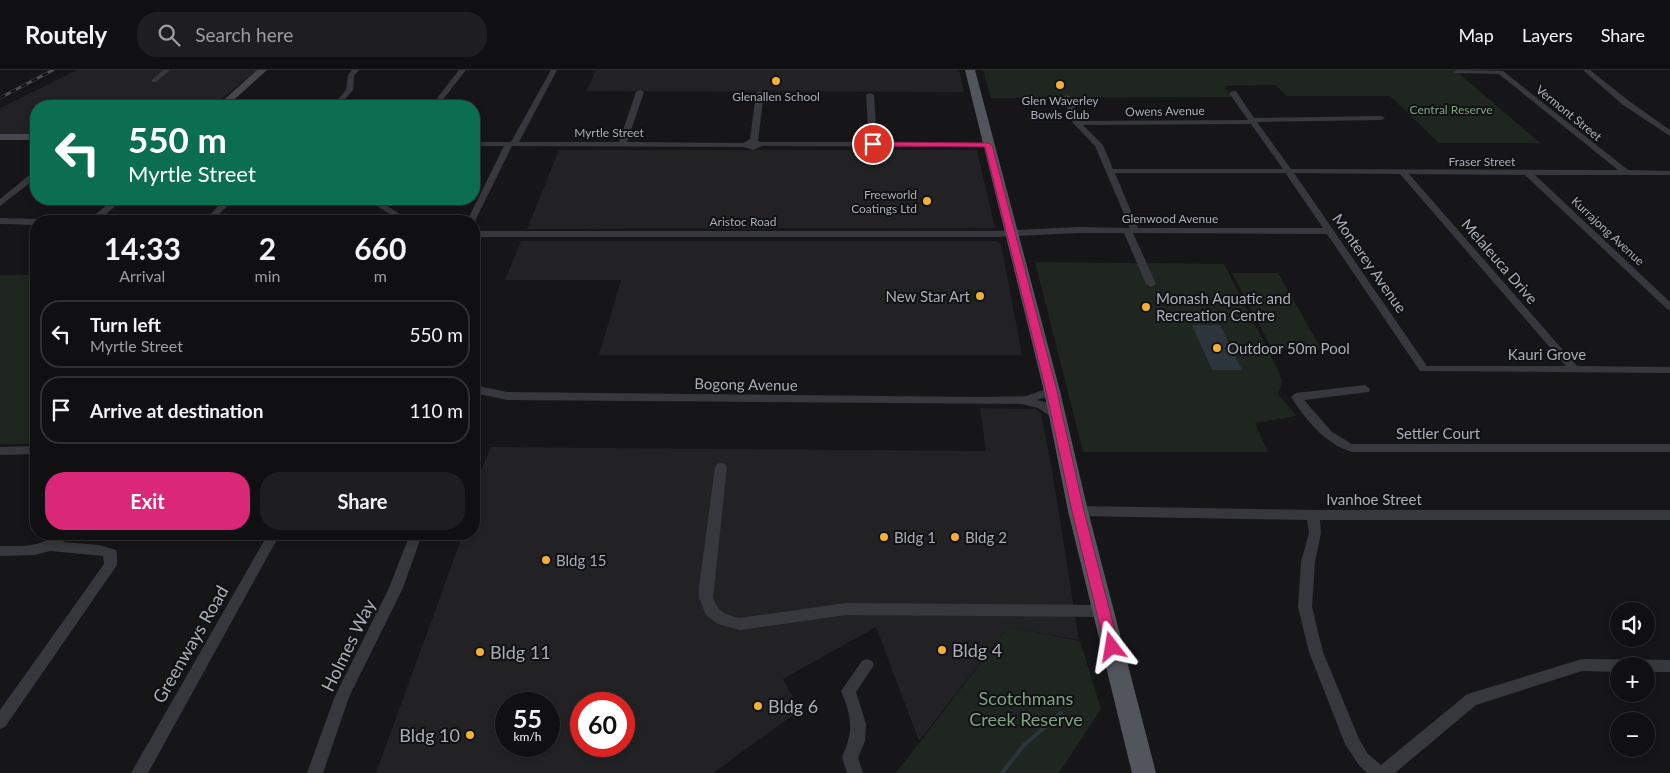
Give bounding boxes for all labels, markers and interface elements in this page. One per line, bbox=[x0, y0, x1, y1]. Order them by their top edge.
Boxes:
search box bbox=[137, 12, 487, 57]
text: Routely bbox=[25, 20, 107, 49]
icon: search bbox=[155, 21, 183, 49]
text: Search here bbox=[195, 23, 293, 46]
text: Map bbox=[1458, 24, 1494, 46]
text: Layers bbox=[1522, 24, 1573, 46]
text: Share bbox=[1601, 24, 1645, 46]
marker: Glenallen School bbox=[770, 75, 782, 87]
marker: Glen Waverley Bowls Club bbox=[1054, 79, 1066, 91]
street label: Vermont Street bbox=[1533, 82, 1605, 144]
place label: Glenallen School bbox=[732, 89, 820, 104]
place label: Glen Waverley Bowls Club bbox=[1022, 93, 1099, 122]
park label: Central Reserve bbox=[1409, 102, 1493, 117]
street label: Owens Avenue bbox=[1125, 103, 1205, 119]
text: 550 m bbox=[128, 118, 227, 160]
icon: left bbox=[45, 120, 110, 185]
pin bbox=[852, 123, 894, 165]
street label: Myrtle Street bbox=[574, 125, 645, 140]
icon: arrive bbox=[859, 130, 887, 158]
street label: Fraser Street bbox=[1449, 154, 1516, 169]
text: Myrtle Street bbox=[128, 160, 256, 187]
place label: Freeworld Coatings Ltd bbox=[851, 187, 917, 216]
street label: Kurrajong Avenue bbox=[1569, 193, 1647, 269]
marker: Freeworld Coatings Ltd bbox=[921, 195, 933, 207]
street label: Monterey Avenue bbox=[1329, 210, 1411, 316]
street label: Glenwood Avenue bbox=[1122, 211, 1218, 226]
street label: Aristoc Road bbox=[709, 214, 777, 229]
street label: Melaleuca Drive bbox=[1458, 215, 1542, 307]
text: 14:33 bbox=[104, 230, 181, 266]
text: 2 bbox=[259, 230, 276, 266]
text: 660 bbox=[354, 230, 406, 266]
text: Arrival bbox=[119, 266, 165, 285]
text: min bbox=[255, 266, 281, 285]
text: m bbox=[374, 266, 387, 285]
place label: New Star Art bbox=[886, 287, 971, 305]
place label: Monash Aquatic and Recreation Centre bbox=[1156, 289, 1291, 324]
marker: New Star Art bbox=[974, 290, 986, 302]
marker: Monash Aquatic and Recreation Centre bbox=[1140, 301, 1152, 313]
text: Turn left bbox=[90, 313, 161, 336]
icon: left bbox=[47, 320, 75, 348]
text: 550 m bbox=[409, 323, 463, 346]
text: Myrtle Street bbox=[90, 336, 183, 355]
place label: Outdoor 50m Pool bbox=[1227, 339, 1350, 357]
marker: Outdoor 50m Pool bbox=[1211, 342, 1223, 354]
street label: Kauri Grove bbox=[1508, 345, 1586, 363]
street label: Bogong Avenue bbox=[694, 374, 798, 394]
icon: arrive bbox=[47, 396, 75, 424]
text: Arrive at destination bbox=[90, 399, 263, 422]
text: 110 m bbox=[409, 399, 463, 422]
street label: Settler Court bbox=[1396, 424, 1481, 442]
button: Exit bbox=[45, 472, 250, 530]
button: Share bbox=[260, 472, 465, 530]
street label: Ivanhoe Street bbox=[1326, 490, 1422, 508]
place label: Bldg 1 bbox=[894, 528, 936, 546]
place label: Bldg 2 bbox=[965, 528, 1007, 546]
marker: Bldg 1 bbox=[878, 531, 890, 543]
marker: Bldg 2 bbox=[949, 531, 961, 543]
place label: Bldg 15 bbox=[556, 551, 607, 569]
marker: Bldg 15 bbox=[540, 554, 552, 566]
street label: Greenways Road bbox=[147, 581, 233, 707]
street label: Holmes Way bbox=[316, 595, 380, 695]
map controls bbox=[1610, 602, 1655, 757]
button: sound bbox=[1610, 602, 1655, 647]
position arrow bbox=[1085, 620, 1137, 672]
place label: Bldg 4 bbox=[952, 639, 1002, 661]
place label: Bldg 11 bbox=[490, 641, 551, 663]
marker: Bldg 4 bbox=[936, 644, 948, 656]
marker: Bldg 11 bbox=[474, 646, 486, 658]
button: + bbox=[1610, 657, 1655, 702]
park label: Scotchmans Creek Reserve bbox=[969, 687, 1083, 730]
speed limit sign: 60 bbox=[570, 692, 635, 757]
place label: Bldg 6 bbox=[768, 695, 818, 717]
marker: Bldg 6 bbox=[752, 700, 764, 712]
text: 55 bbox=[513, 703, 542, 733]
button: − bbox=[1610, 712, 1655, 757]
place label: Bldg 10 bbox=[399, 724, 460, 746]
marker: Bldg 10 bbox=[464, 729, 476, 741]
text: km/h bbox=[513, 729, 542, 744]

